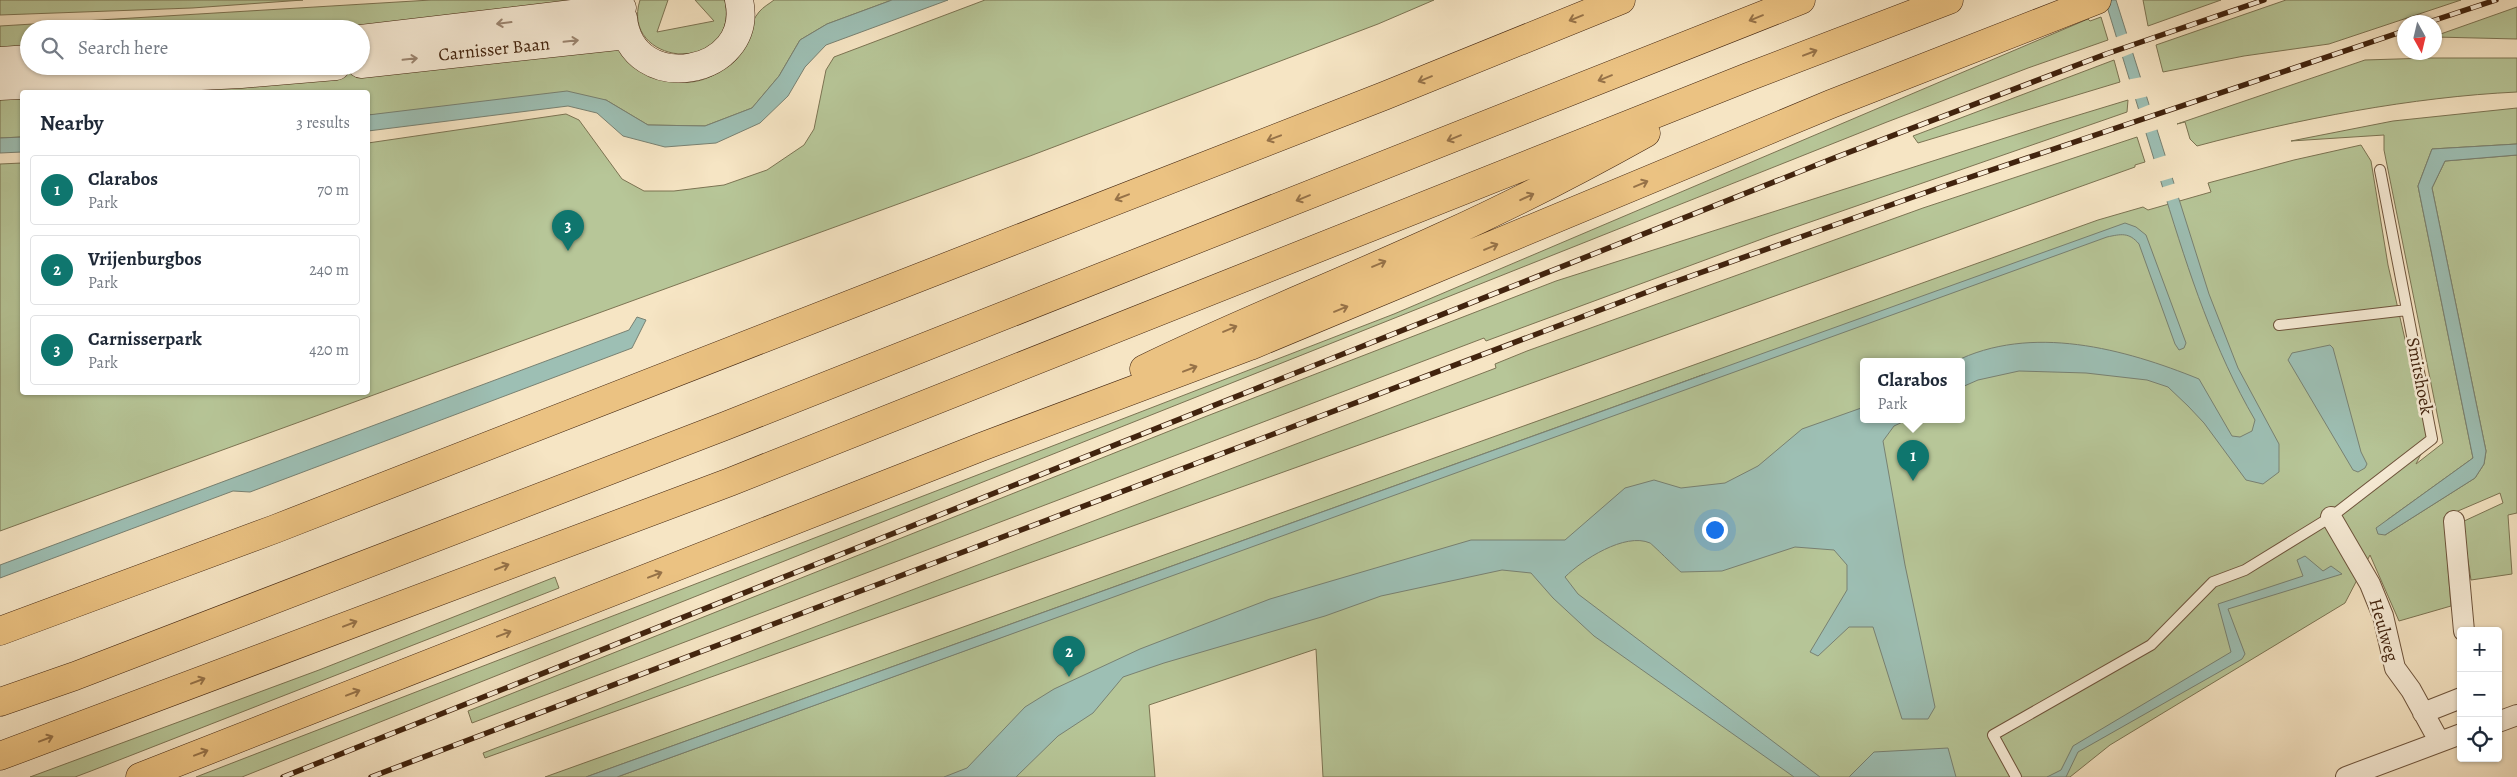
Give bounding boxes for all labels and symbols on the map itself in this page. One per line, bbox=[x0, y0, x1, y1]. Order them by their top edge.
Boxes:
one-way arrow bbox=[1569, 14, 1584, 24]
one-way arrow bbox=[1749, 14, 1764, 23]
north arrow bbox=[2397, 15, 2442, 60]
one-way arrow bbox=[497, 18, 513, 28]
street label: Carnisser Baan bbox=[437, 31, 551, 67]
one-way arrow bbox=[563, 36, 579, 46]
one-way arrow bbox=[1802, 48, 1817, 57]
one-way arrow bbox=[401, 54, 417, 63]
one-way arrow bbox=[1598, 74, 1613, 83]
one-way arrow bbox=[1418, 75, 1433, 84]
one-way arrow bbox=[1267, 134, 1282, 144]
one-way arrow bbox=[1447, 134, 1462, 143]
one-way arrow bbox=[1633, 178, 1648, 188]
one-way arrow bbox=[1519, 191, 1534, 201]
one-way arrow bbox=[1296, 193, 1311, 203]
one-way arrow bbox=[1115, 194, 1130, 203]
pin: 3 bbox=[552, 210, 584, 251]
one-way arrow bbox=[1483, 241, 1498, 251]
one-way arrow bbox=[1371, 259, 1386, 269]
one-way arrow bbox=[1333, 303, 1348, 313]
one-way arrow bbox=[1222, 323, 1237, 333]
street label: Smitshoek bbox=[2401, 335, 2439, 417]
one-way arrow bbox=[1182, 364, 1197, 373]
pin: 1 bbox=[1897, 440, 1929, 481]
your location bbox=[1702, 517, 1728, 543]
one-way arrow bbox=[494, 562, 509, 571]
one-way arrow bbox=[647, 570, 662, 579]
street label: Heulweg bbox=[2364, 596, 2404, 664]
one-way arrow bbox=[342, 619, 357, 628]
one-way arrow bbox=[496, 629, 511, 638]
pin: 2 bbox=[1053, 636, 1085, 677]
one-way arrow bbox=[190, 676, 205, 686]
one-way arrow bbox=[345, 688, 360, 698]
one-way arrow bbox=[37, 734, 53, 743]
one-way arrow bbox=[193, 748, 209, 757]

